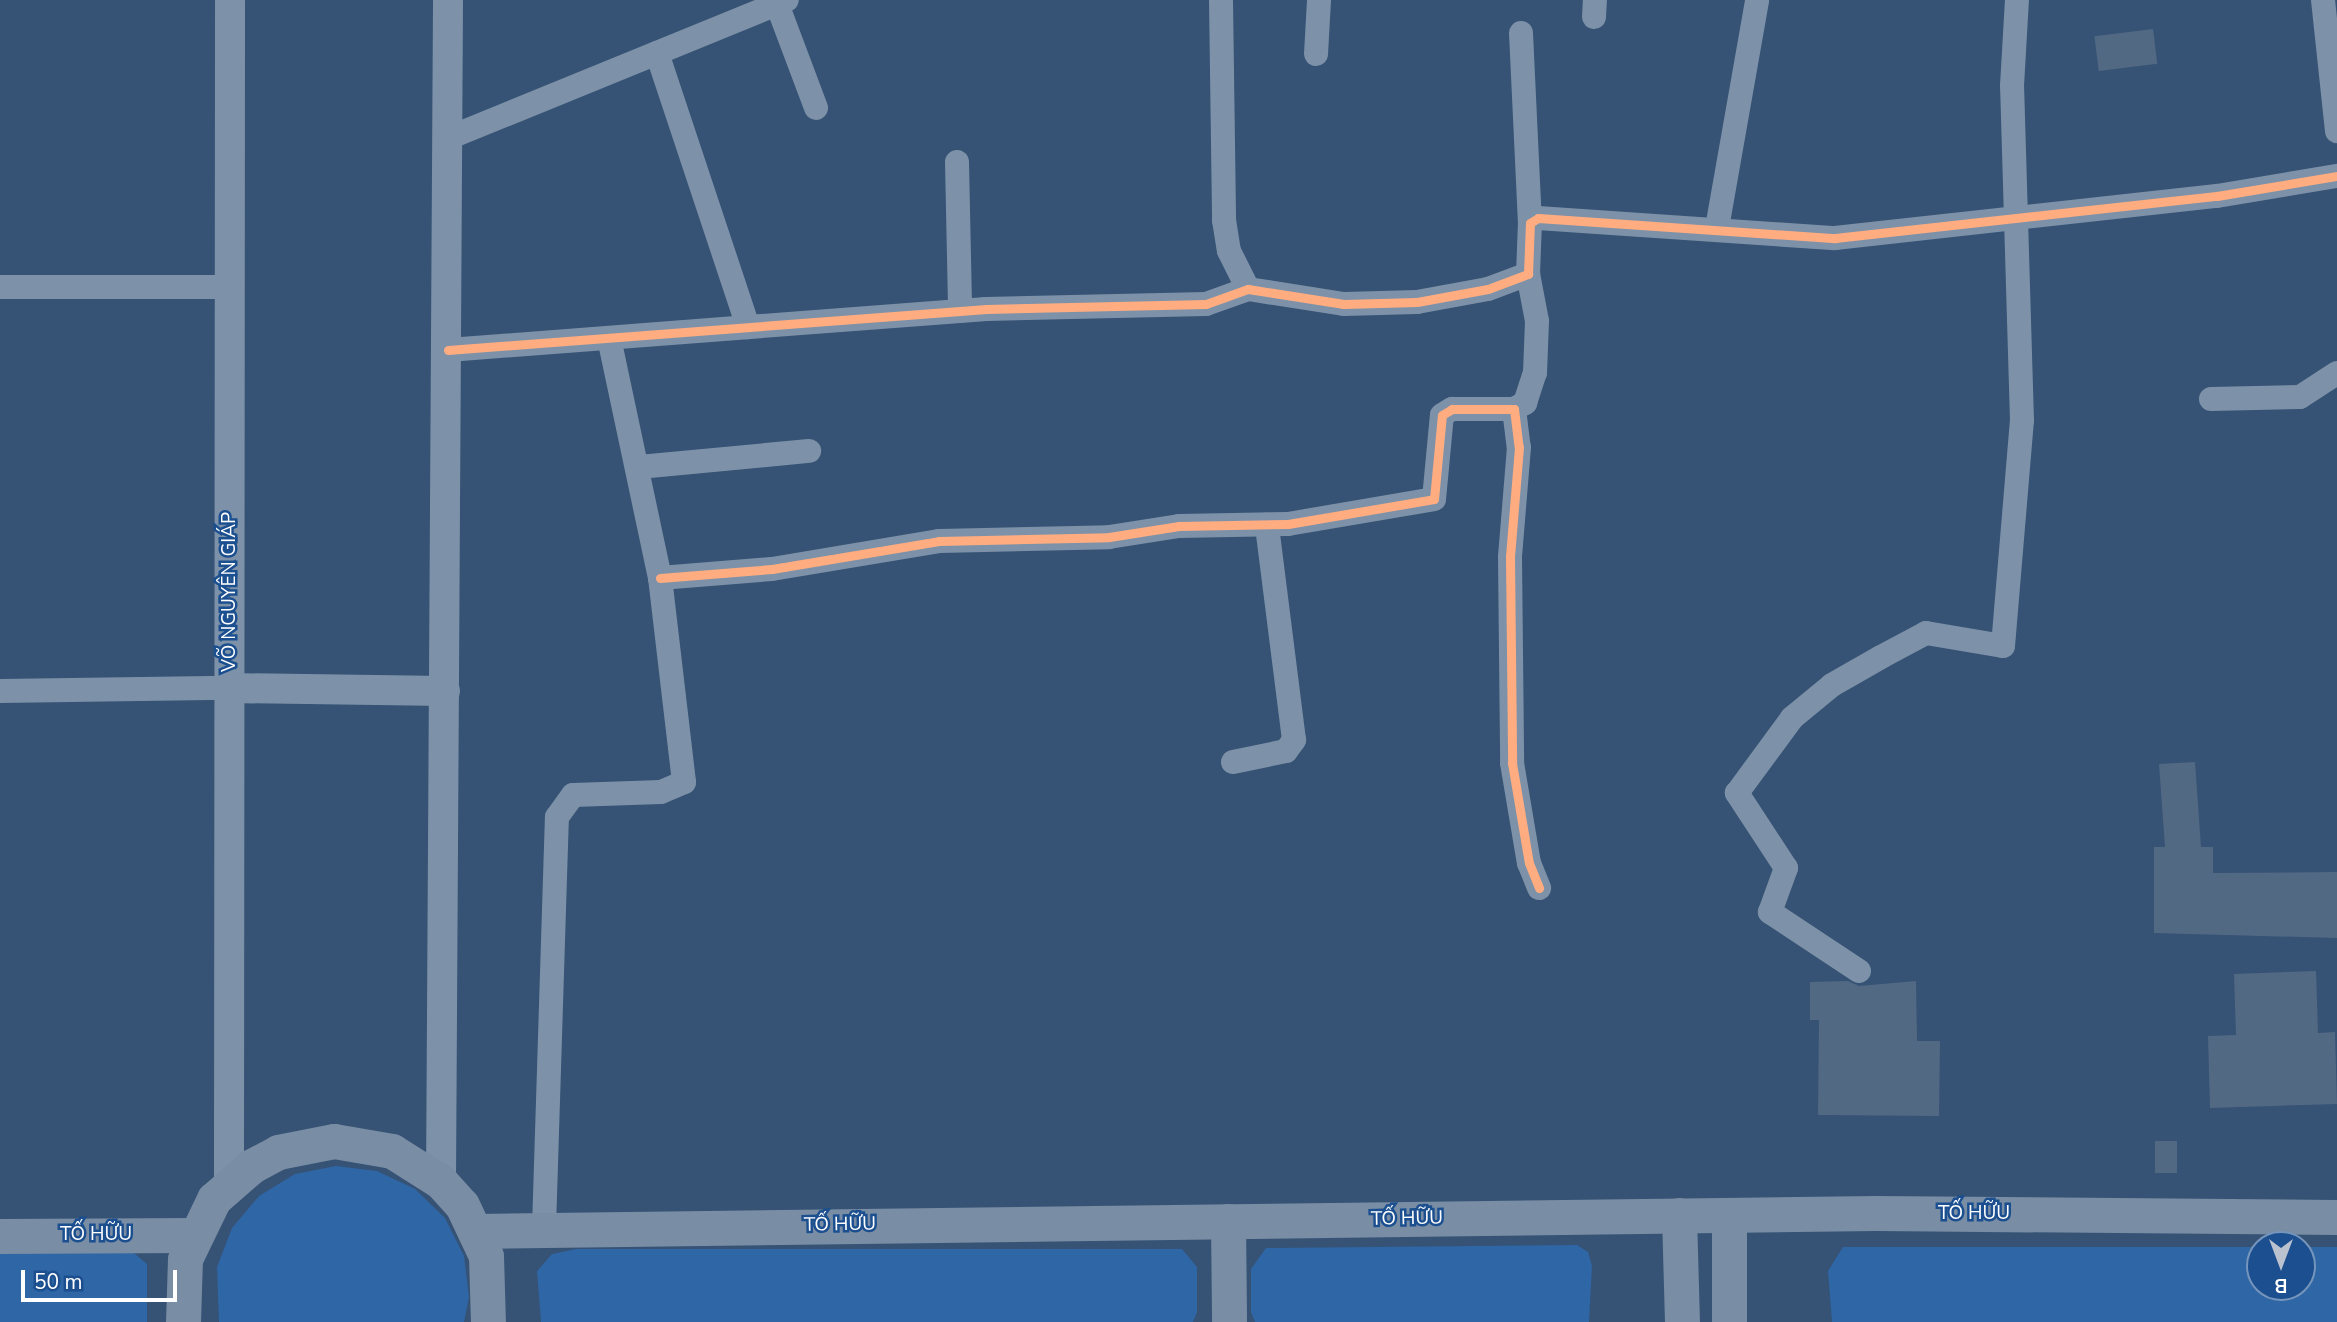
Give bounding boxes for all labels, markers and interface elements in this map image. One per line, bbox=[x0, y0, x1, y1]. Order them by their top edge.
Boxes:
street label: VÕ NGUYÊN GIÁP bbox=[219, 512, 241, 672]
street label: TỐ HỮU bbox=[1938, 1203, 2010, 1225]
street label: TỐ HỮU bbox=[1371, 1207, 1443, 1231]
street label: TỐ HỮU bbox=[804, 1213, 876, 1237]
street label: TỐ HỮU bbox=[60, 1224, 132, 1246]
north arrow bbox=[2246, 1231, 2316, 1301]
scale bar bbox=[24, 1256, 180, 1300]
text: 50 m bbox=[34, 1268, 83, 1296]
text: B bbox=[2274, 1272, 2288, 1298]

